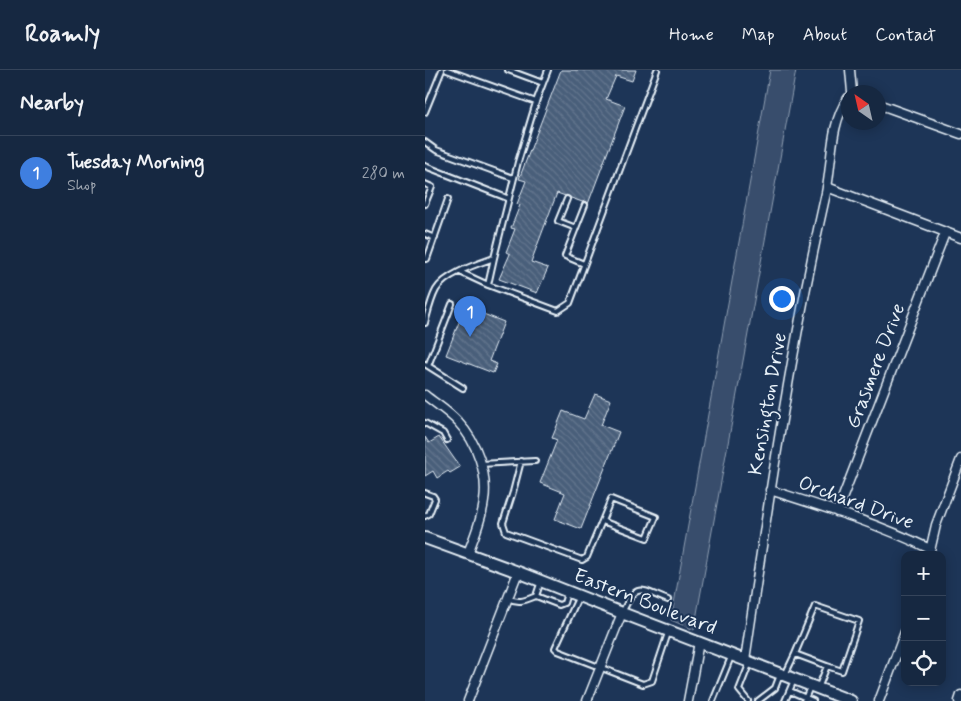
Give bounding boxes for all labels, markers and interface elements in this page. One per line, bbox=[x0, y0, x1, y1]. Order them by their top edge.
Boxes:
text: Roamly bbox=[25, 19, 100, 50]
text: Home bbox=[669, 23, 714, 47]
text: Map bbox=[742, 23, 775, 47]
text: About bbox=[803, 23, 847, 47]
text: Contact bbox=[875, 23, 936, 47]
north arrow bbox=[841, 85, 886, 130]
text: Nearby bbox=[20, 89, 84, 117]
text: Tuesday Morning bbox=[67, 150, 204, 175]
text: 1 bbox=[32, 163, 40, 184]
text: 280 m bbox=[362, 163, 405, 184]
text: Shop bbox=[67, 175, 96, 196]
your location bbox=[769, 286, 795, 312]
pin: 1 bbox=[454, 296, 486, 337]
street label: Grasmere Drive bbox=[840, 300, 912, 432]
street label: Kensington Drive bbox=[742, 331, 796, 478]
street label: Orchard Drive bbox=[794, 470, 918, 536]
map controls bbox=[901, 551, 946, 686]
button: + bbox=[901, 551, 946, 596]
street label: Eastern Boulevard bbox=[570, 562, 720, 642]
button: − bbox=[901, 596, 946, 641]
button: locate bbox=[901, 641, 946, 686]

